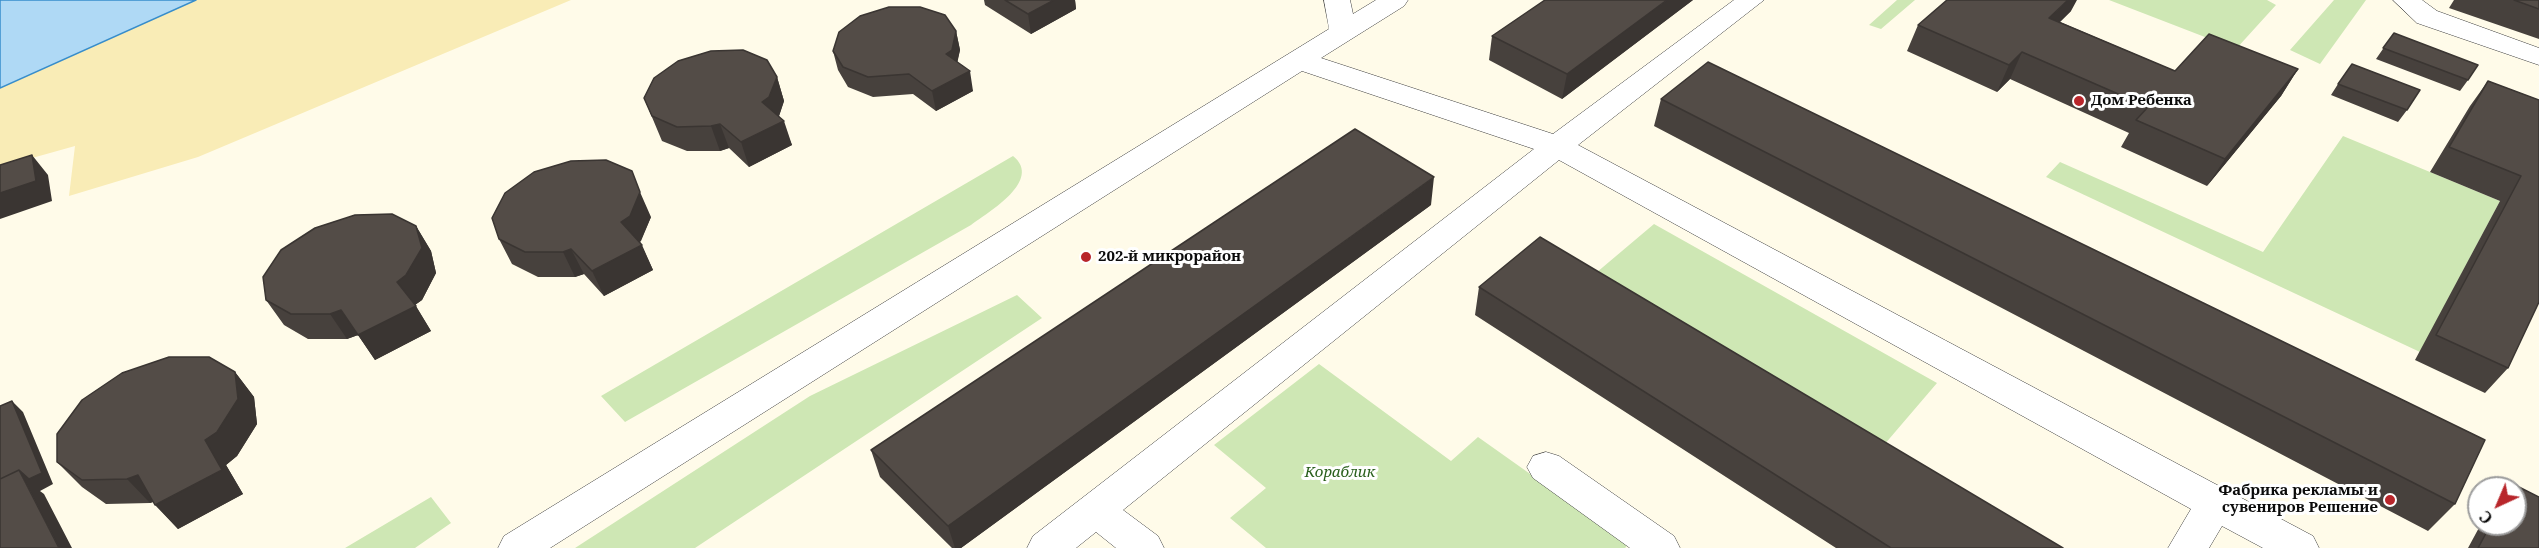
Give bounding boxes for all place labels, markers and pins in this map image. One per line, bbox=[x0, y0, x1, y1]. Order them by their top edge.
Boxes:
place label: Дом Ребенка bbox=[2091, 92, 2192, 110]
marker: Дом Ребенка bbox=[2072, 94, 2086, 108]
place label: 202-й микрорайон bbox=[1098, 248, 1241, 266]
marker: 202-й микрорайон bbox=[1079, 250, 1093, 264]
place label: Фабрика рекламы и сувениров Решение bbox=[2218, 482, 2378, 517]
marker: Фабрика рекламы и сувениров Решение bbox=[2383, 493, 2397, 507]

